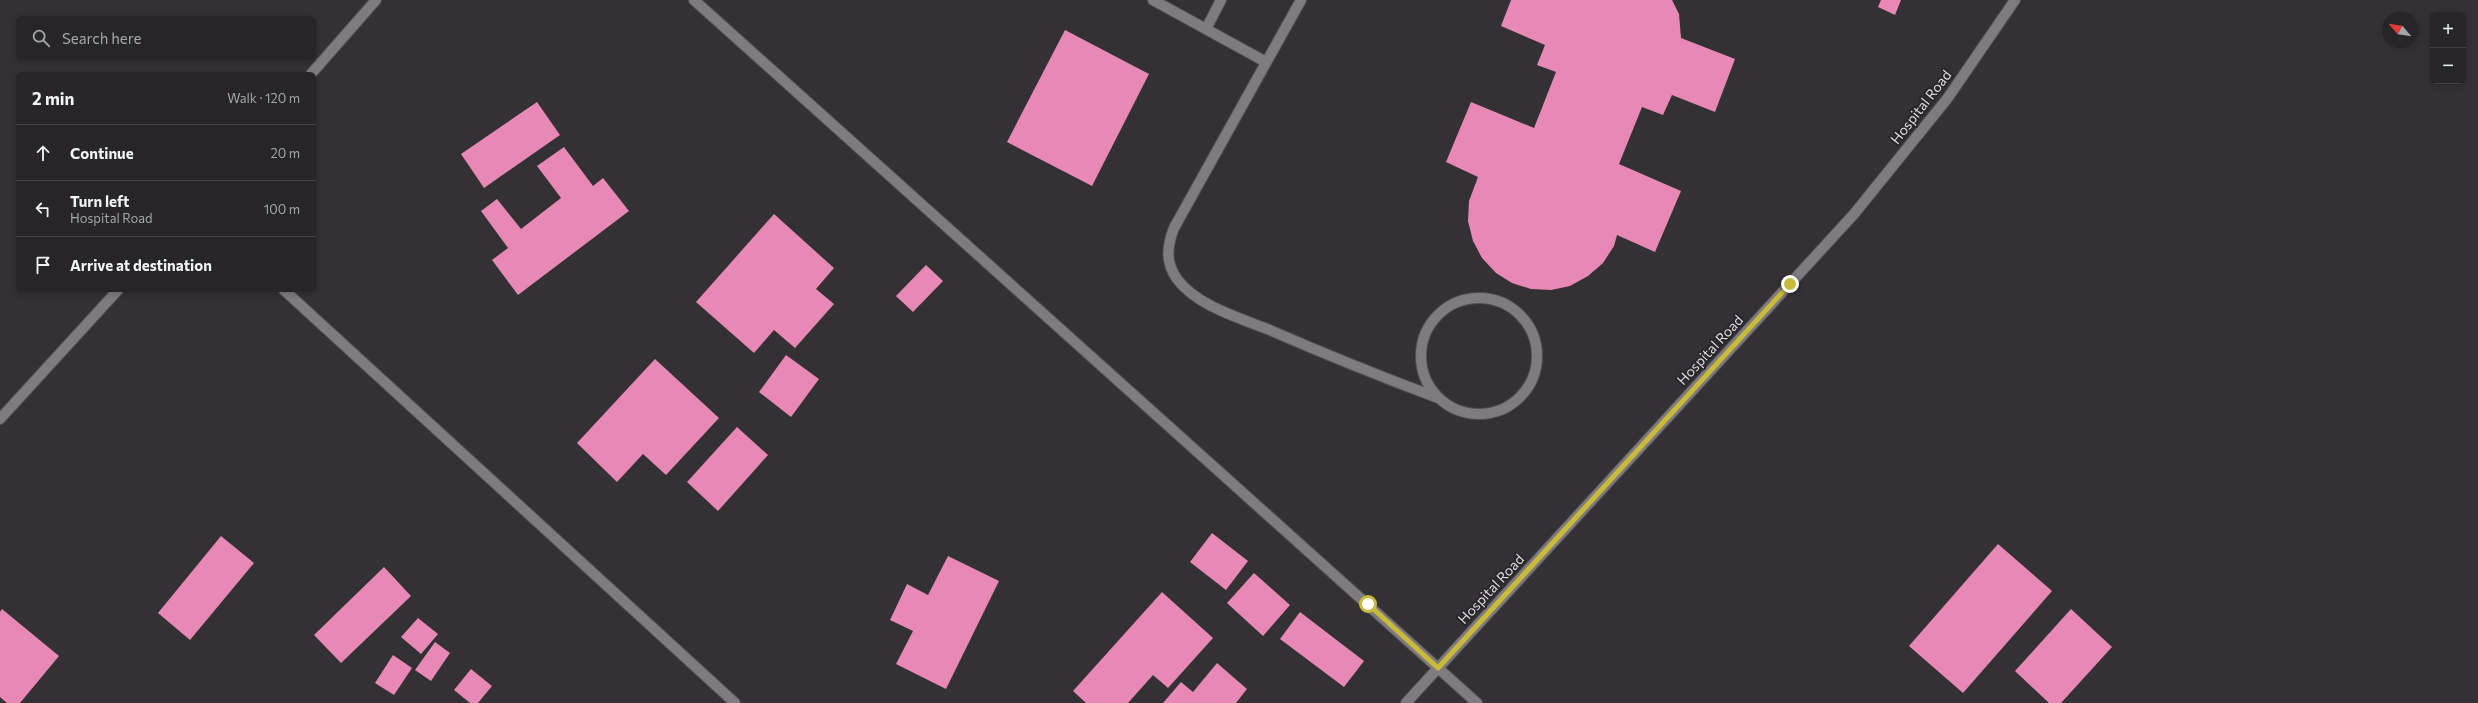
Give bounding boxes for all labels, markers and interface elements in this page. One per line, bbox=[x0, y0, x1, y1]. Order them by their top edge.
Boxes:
north arrow bbox=[2382, 12, 2418, 48]
map controls bbox=[2430, 12, 2466, 84]
button: + bbox=[2430, 12, 2466, 48]
search box bbox=[16, 16, 316, 60]
icon: search bbox=[30, 27, 52, 49]
text: Search here bbox=[62, 29, 141, 47]
button: − bbox=[2430, 48, 2466, 84]
street label: Hospital Road bbox=[1887, 66, 1955, 147]
text: 2 min bbox=[32, 88, 74, 109]
text: Walk · 120 m bbox=[227, 90, 300, 106]
icon: ahead bbox=[32, 142, 54, 164]
text: Continue bbox=[70, 144, 134, 162]
text: 20 m bbox=[271, 145, 300, 161]
text: Turn left bbox=[70, 192, 129, 210]
icon: left bbox=[32, 198, 54, 220]
text: 100 m bbox=[264, 201, 300, 217]
text: Hospital Road bbox=[70, 210, 153, 226]
icon: arrive bbox=[32, 254, 54, 276]
text: Arrive at destination bbox=[70, 256, 212, 274]
route end bbox=[1781, 275, 1799, 293]
street label: Hospital Road bbox=[1673, 311, 1746, 388]
street label: Hospital Road bbox=[1454, 550, 1527, 627]
route start bbox=[1359, 595, 1377, 613]

